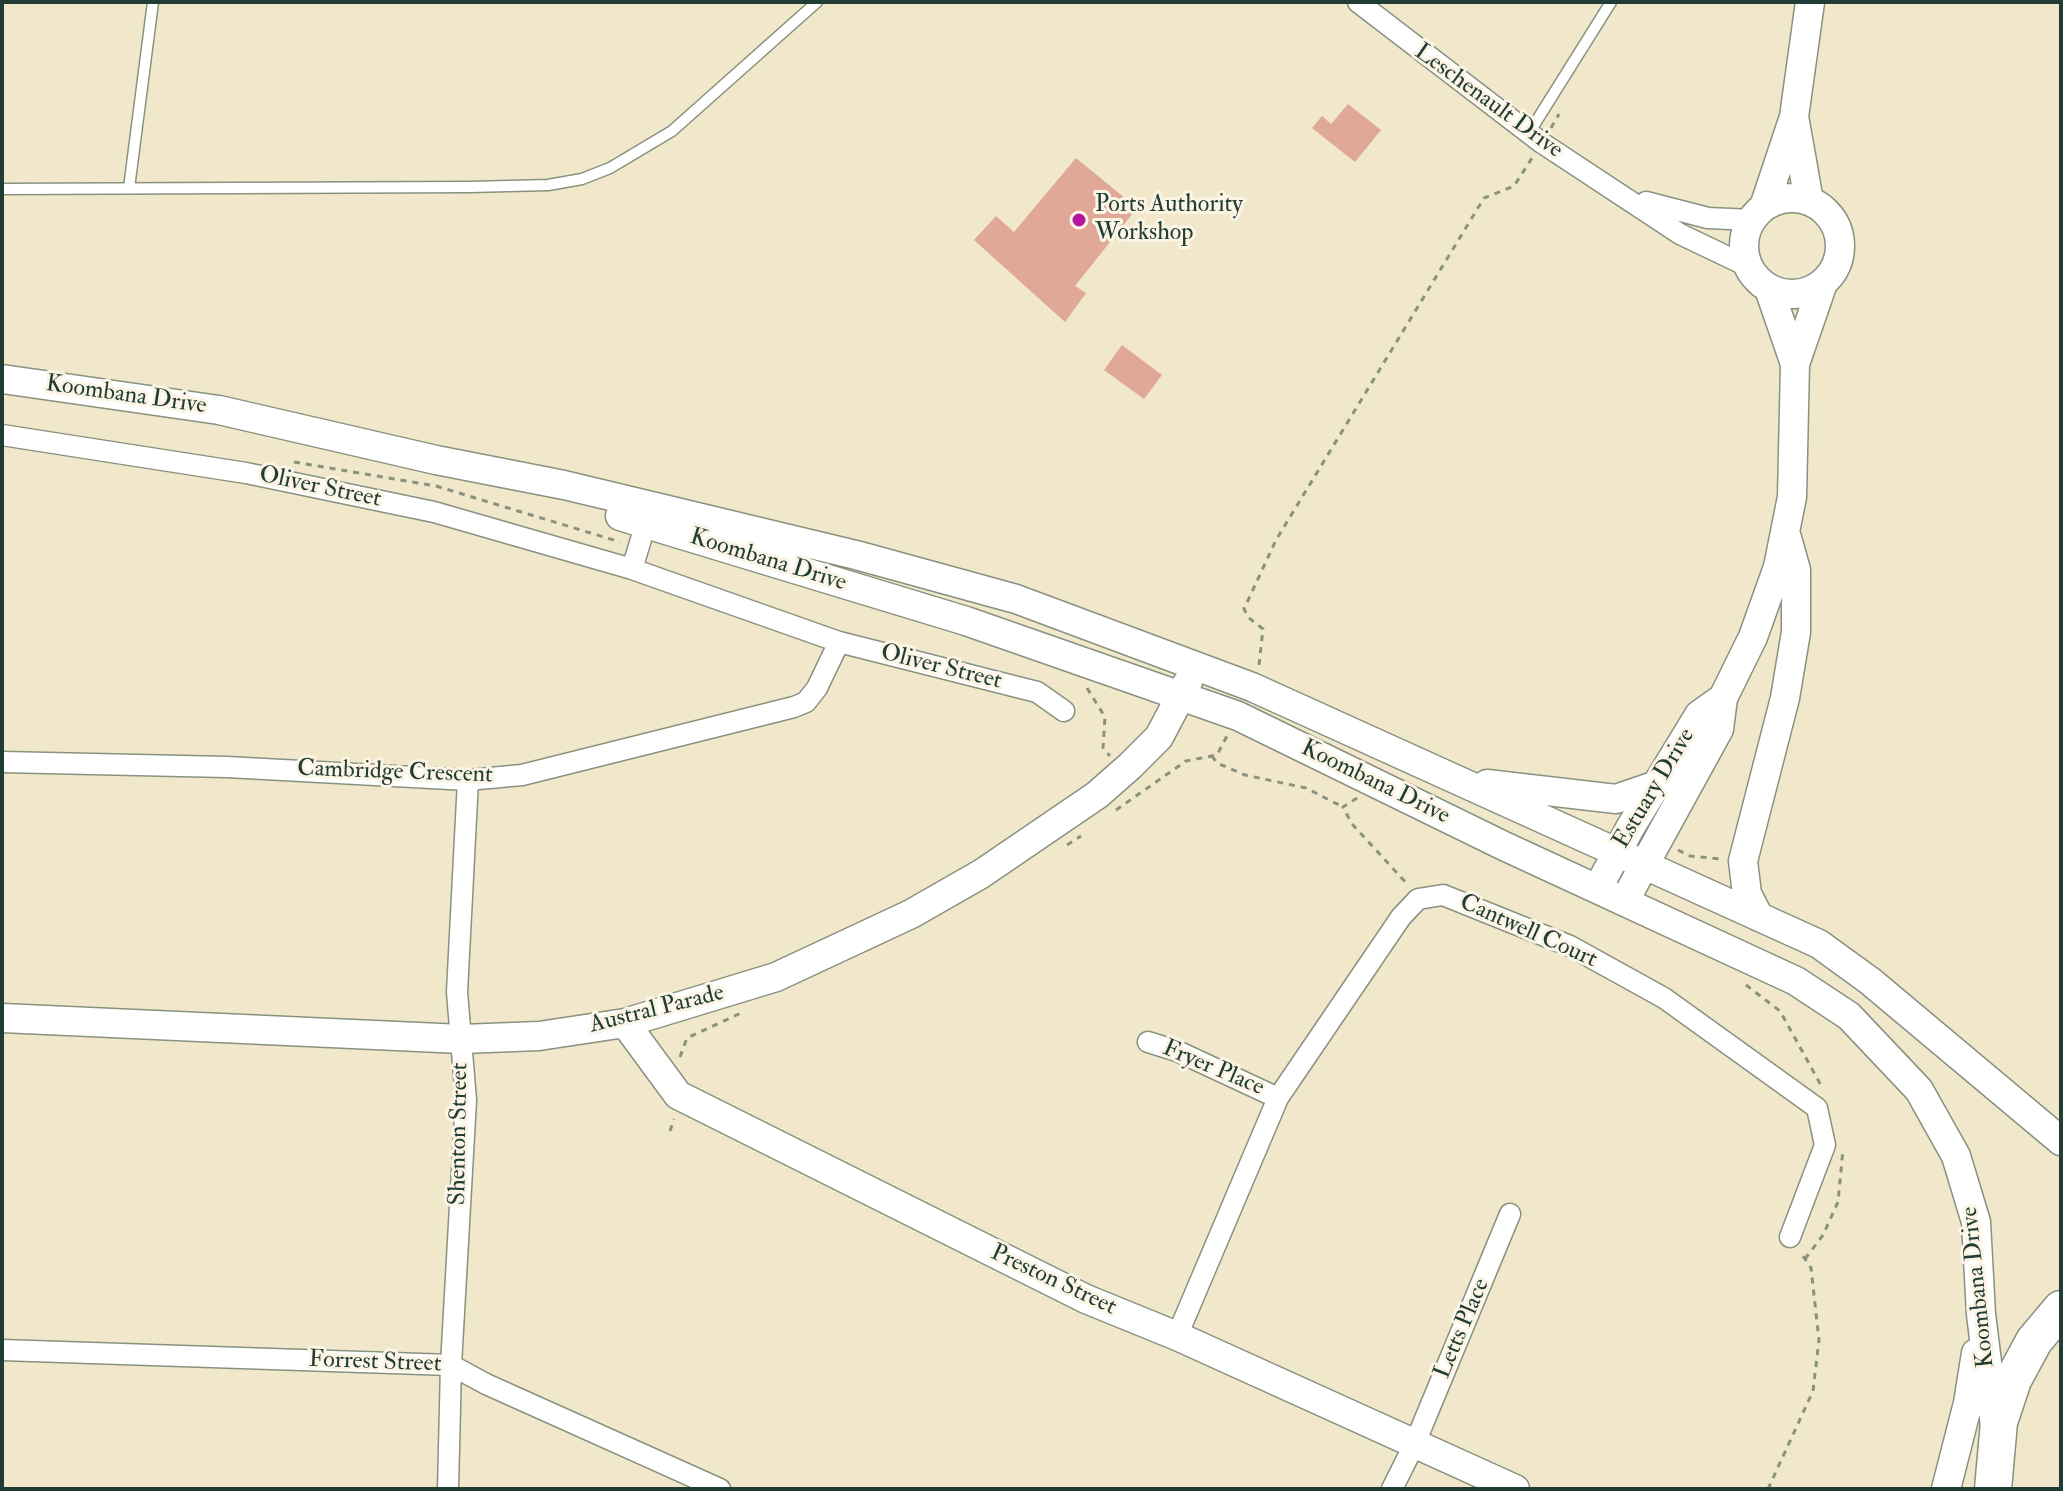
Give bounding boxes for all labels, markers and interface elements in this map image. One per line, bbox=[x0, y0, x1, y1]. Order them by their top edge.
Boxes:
street label: Leschenault Drive bbox=[1408, 39, 1568, 165]
place label: Ports Authority Workshop bbox=[1095, 192, 1243, 248]
marker: Ports Authority Workshop bbox=[1070, 211, 1088, 229]
street label: Koombana Drive bbox=[44, 370, 208, 422]
street label: Oliver Street bbox=[256, 461, 384, 515]
street label: Koombana Drive bbox=[686, 524, 850, 598]
street label: Oliver Street bbox=[877, 639, 1005, 697]
street label: Estuary Drive bbox=[1608, 724, 1702, 854]
street label: Koombana Drive bbox=[1296, 735, 1454, 831]
street label: Cambridge Crescent bbox=[297, 755, 493, 791]
street label: Cantwell Court bbox=[1455, 889, 1601, 975]
street label: Austral Parade bbox=[587, 979, 727, 1041]
street label: Fryer Place bbox=[1158, 1035, 1268, 1103]
street label: Shenton Street bbox=[444, 1062, 476, 1206]
street label: Koombana Drive bbox=[1956, 1205, 2002, 1369]
street label: Preston Street bbox=[986, 1239, 1120, 1323]
street label: Letts Place bbox=[1429, 1275, 1497, 1383]
street label: Forrest Street bbox=[308, 1346, 442, 1380]

